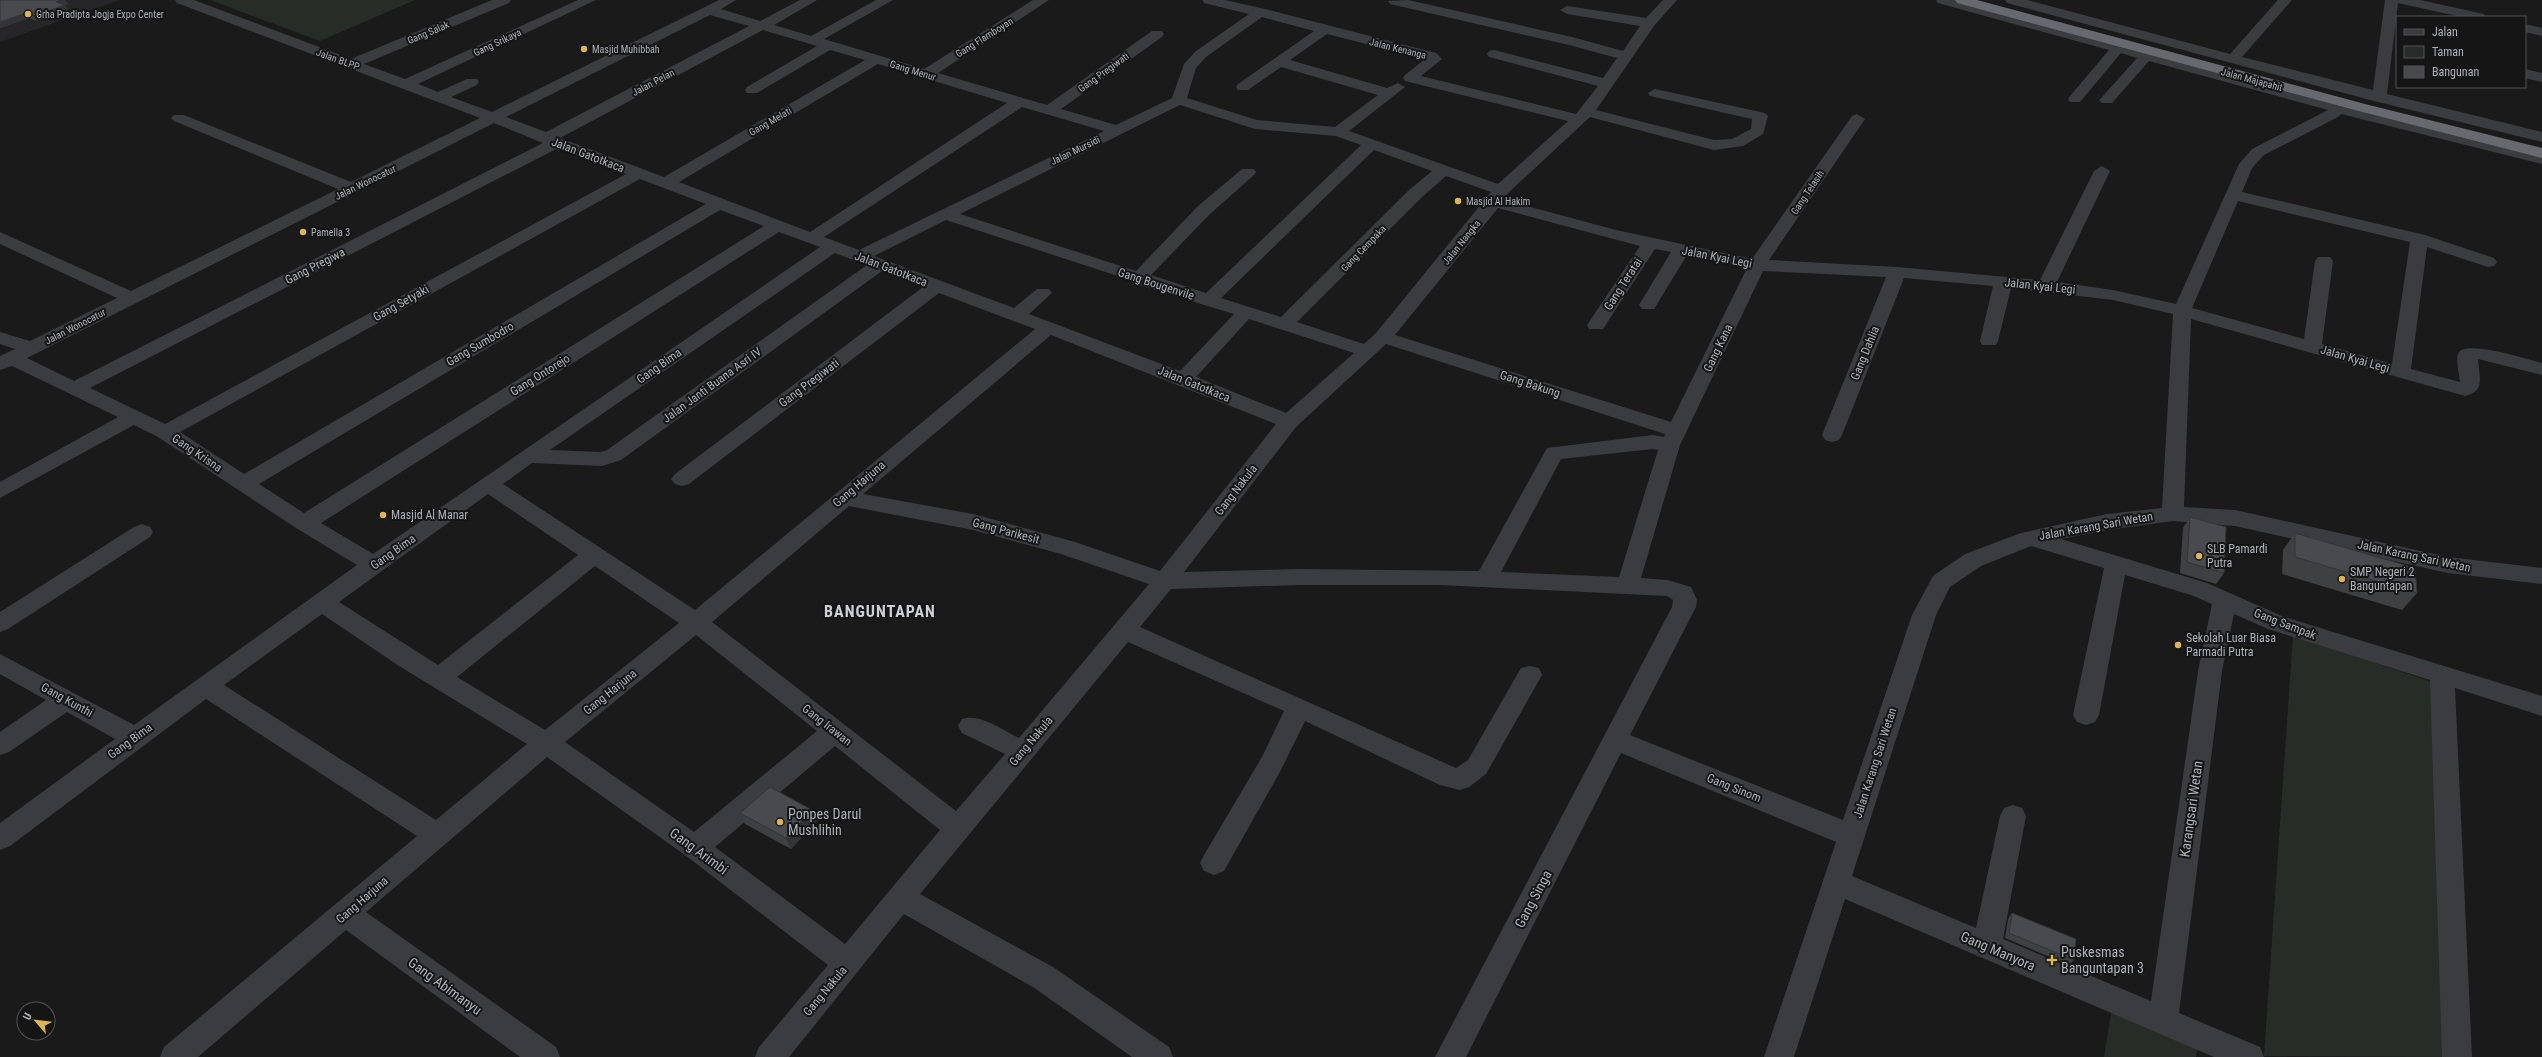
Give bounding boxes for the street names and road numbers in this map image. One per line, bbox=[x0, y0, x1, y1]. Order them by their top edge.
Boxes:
street label: Gang Flamboyan bbox=[953, 15, 1015, 60]
street label: Gang Salak bbox=[406, 19, 451, 46]
street label: Gang Srikaya bbox=[472, 27, 523, 58]
street label: Jalan Kenanga bbox=[1368, 36, 1428, 61]
street label: Jalan BLPP bbox=[315, 47, 361, 73]
street label: Gang Pregiwati bbox=[1076, 50, 1131, 94]
street label: Gang Menur bbox=[888, 58, 937, 83]
street label: Jalan Majapahit bbox=[2220, 66, 2284, 93]
street label: Jalan Pelan bbox=[630, 67, 676, 98]
street label: Gang Melati bbox=[747, 105, 794, 138]
street label: Jalan Mursidi bbox=[1049, 134, 1102, 167]
street label: Jalan Gatotkaca bbox=[550, 135, 627, 175]
street label: Jalan Wonocatur bbox=[333, 163, 397, 202]
street label: Gang Telasih bbox=[1789, 168, 1826, 216]
street label: Jalan Nangka bbox=[1440, 218, 1483, 267]
street label: Gang Cempaka bbox=[1339, 223, 1388, 274]
street label: Jalan Kyai Legi bbox=[1681, 243, 1753, 271]
street label: Gang Pregiwa bbox=[283, 245, 348, 287]
street label: Jalan Gatotkaca bbox=[853, 249, 930, 289]
street label: Gang Teratai bbox=[1601, 255, 1645, 313]
street label: Gang Bougenvile bbox=[1116, 265, 1196, 303]
street label: Jalan Kyai Legi bbox=[2004, 275, 2076, 297]
street label: Gang Setyaki bbox=[371, 282, 431, 324]
street label: Jalan Wonocatur bbox=[43, 306, 107, 346]
street label: Gang Sumbodro bbox=[444, 319, 516, 369]
street label: Gang Kana bbox=[1700, 322, 1736, 374]
street label: Gang Dahlia bbox=[1848, 324, 1882, 382]
street label: Jalan Kyai Legi bbox=[2319, 342, 2391, 376]
street label: Jalan Janti Buana Asri IV bbox=[660, 344, 764, 426]
street label: Gang Bima bbox=[634, 345, 684, 386]
street label: Gang Ontorejo bbox=[508, 351, 572, 399]
street label: Gang Pregiwati bbox=[776, 356, 842, 410]
street label: Jalan Gatotkaca bbox=[1156, 363, 1233, 405]
street label: Gang Bakung bbox=[1498, 368, 1562, 400]
street label: Gang Krisna bbox=[169, 431, 225, 475]
street label: Gang Harjuna bbox=[830, 458, 888, 510]
street label: Gang Nakula bbox=[1212, 462, 1260, 518]
street label: Jalan Karang Sari Wetan bbox=[2038, 509, 2154, 543]
street label: Gang Parikesit bbox=[971, 515, 1041, 547]
street label: Gang Bima bbox=[368, 531, 418, 572]
street label: Jalan Karang Sari Wetan bbox=[2356, 537, 2472, 575]
street label: Gang Sampak bbox=[2252, 606, 2319, 642]
street label: Gang Harjuna bbox=[581, 666, 640, 718]
street label: Gang Kunthi bbox=[38, 680, 96, 720]
street label: Gang Irawan bbox=[799, 701, 855, 749]
street label: Jalan Karang Sari Wetan bbox=[1851, 706, 1900, 820]
street label: Gang Nakula bbox=[1006, 713, 1056, 769]
street label: Gang Bima bbox=[105, 720, 155, 762]
street label: Karangsari Wetan bbox=[2176, 760, 2206, 858]
street label: Gang Sinom bbox=[1705, 771, 1763, 805]
street label: Gang Arimbi bbox=[667, 825, 731, 877]
street label: Gang Singa bbox=[1511, 868, 1555, 930]
street label: Gang Harjuna bbox=[333, 873, 391, 926]
street label: Gang Manyora bbox=[1958, 928, 2038, 974]
street label: Gang Abimanyu bbox=[405, 954, 485, 1018]
street label: Gang Nakula bbox=[800, 963, 850, 1019]

